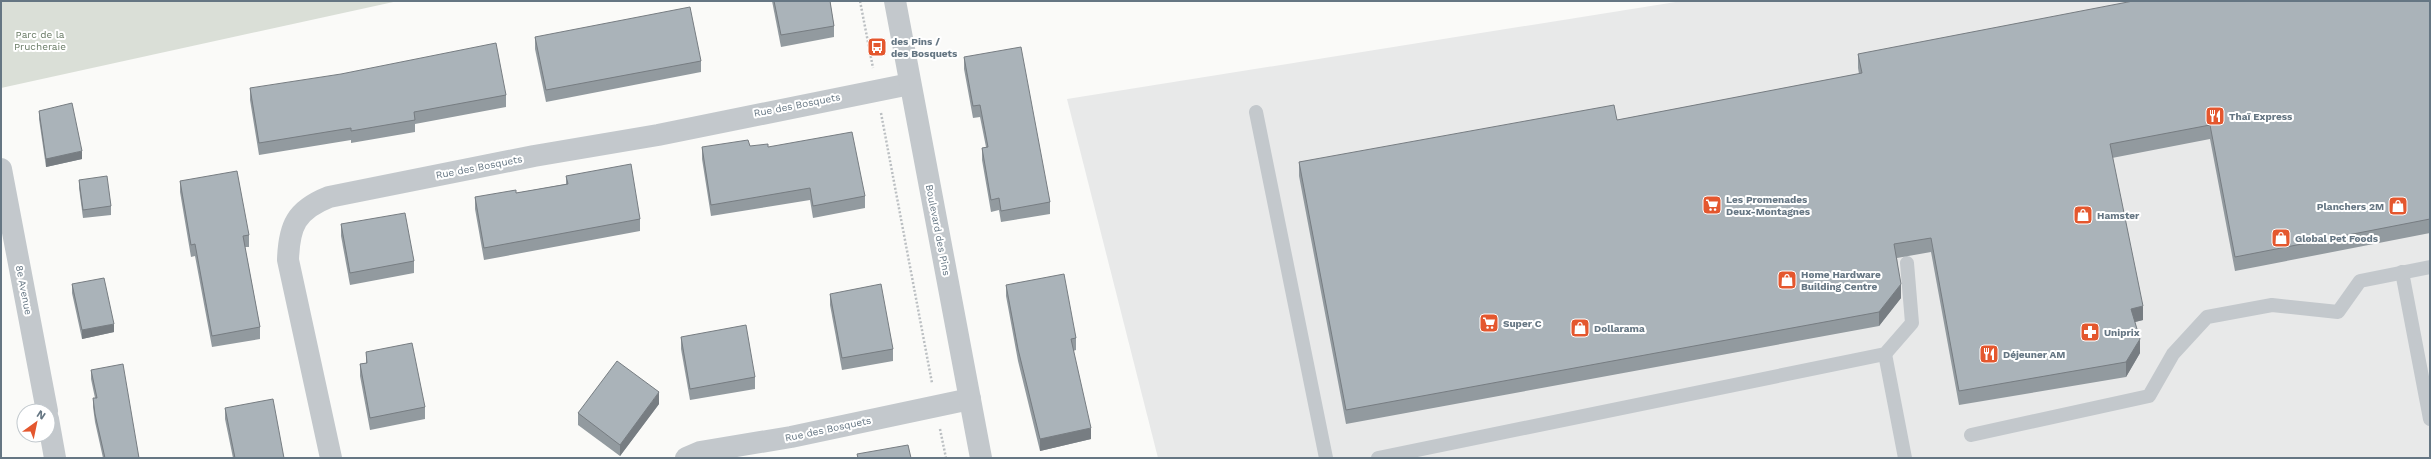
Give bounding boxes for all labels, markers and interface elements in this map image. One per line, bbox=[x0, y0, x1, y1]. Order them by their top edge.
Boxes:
park label: Parc de la Prucheraie bbox=[14, 29, 66, 52]
bus stop icon: des Pins / des Bosquets bbox=[866, 36, 888, 58]
place label: des Pins / des Bosquets bbox=[891, 36, 958, 59]
street label: Rue des Bosquets bbox=[753, 91, 841, 119]
restaurant icon: Thaï Express bbox=[2204, 105, 2226, 127]
place label: Thaï Express bbox=[2229, 111, 2293, 122]
street label: Rue des Bosquets bbox=[435, 153, 523, 181]
street label: Boulevard des Pins bbox=[924, 183, 952, 277]
supermarket icon: Les Promenades Deux-Montagnes bbox=[1701, 194, 1723, 216]
place label: Les Promenades Deux-Montagnes bbox=[1726, 194, 1811, 217]
shop icon: Planchers 2M bbox=[2387, 195, 2409, 217]
place label: Planchers 2M bbox=[2317, 201, 2384, 212]
shop icon: Hamster bbox=[2072, 204, 2094, 226]
place label: Hamster bbox=[2097, 210, 2140, 221]
shop icon: Global Pet Foods bbox=[2270, 227, 2292, 249]
place label: Global Pet Foods bbox=[2295, 233, 2379, 244]
street label: 8e Avenue bbox=[14, 264, 34, 316]
shop icon: Home Hardware Building Centre bbox=[1776, 269, 1798, 291]
place label: Home Hardware Building Centre bbox=[1801, 269, 1881, 292]
supermarket icon: Super C bbox=[1478, 312, 1500, 334]
shop icon: Dollarama bbox=[1569, 317, 1591, 339]
place label: Super C bbox=[1503, 318, 1542, 329]
pharmacy icon: Uniprix bbox=[2079, 321, 2101, 343]
place label: Dollarama bbox=[1594, 323, 1645, 334]
place label: Uniprix bbox=[2104, 327, 2140, 338]
restaurant icon: Déjeuner AM bbox=[1978, 343, 2000, 365]
place label: Déjeuner AM bbox=[2003, 349, 2065, 360]
north arrow bbox=[16, 403, 56, 443]
text: N bbox=[34, 407, 48, 423]
street label: Rue des Bosquets bbox=[784, 414, 872, 444]

